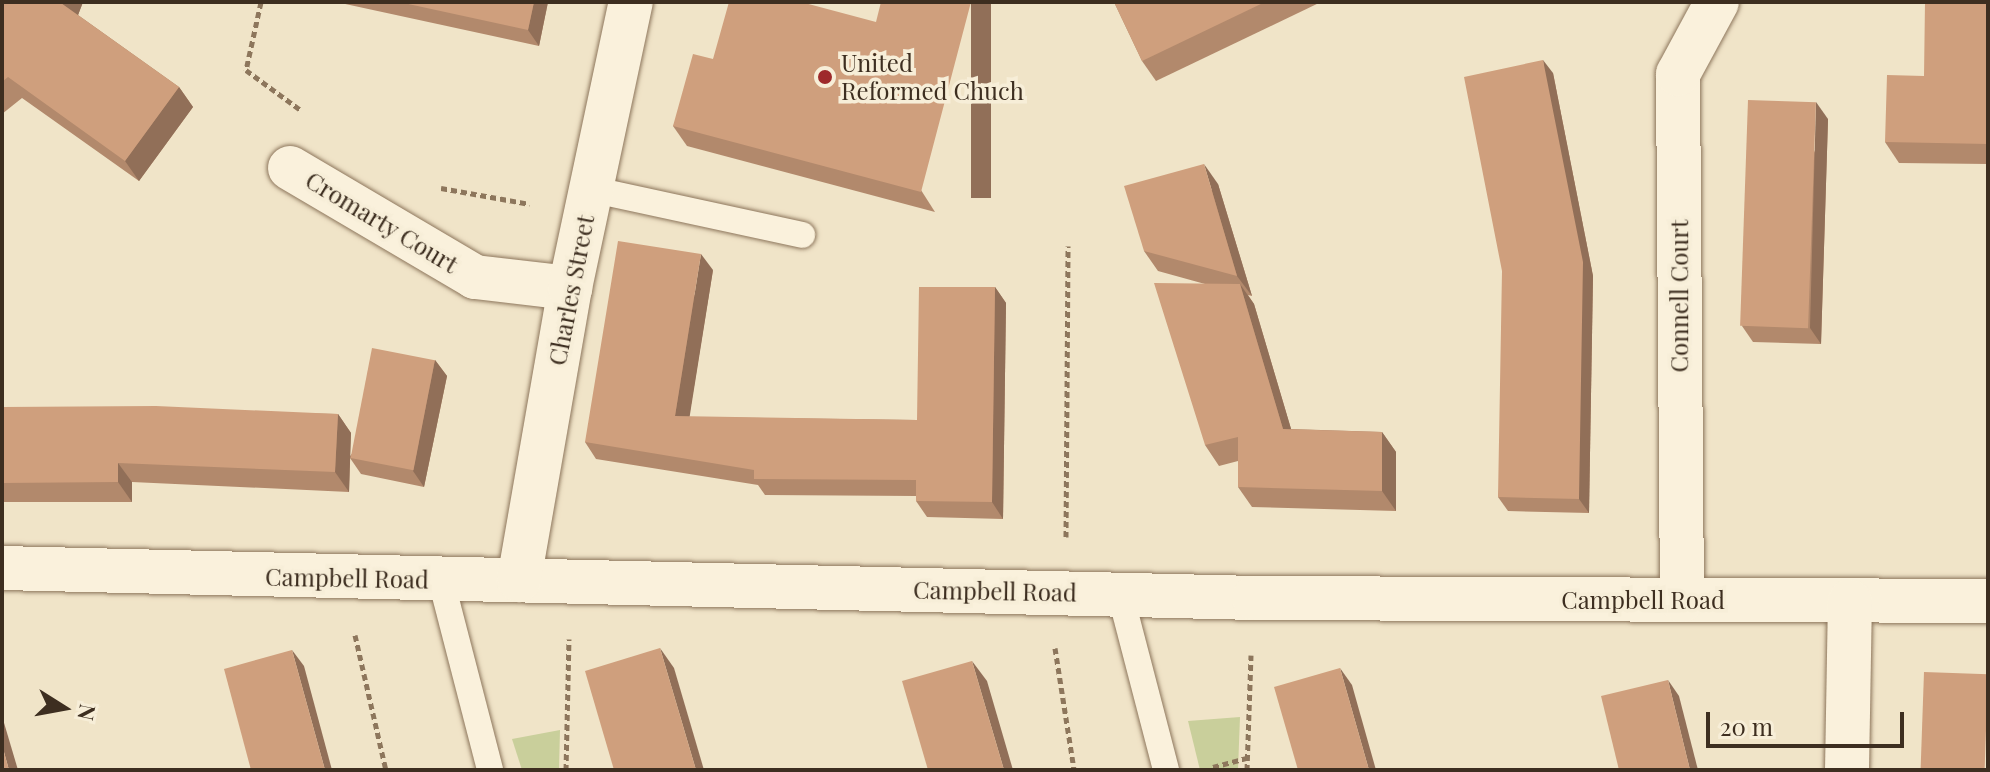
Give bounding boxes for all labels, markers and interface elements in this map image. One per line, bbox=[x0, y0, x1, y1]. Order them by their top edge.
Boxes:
place label: United Reformed Chuch bbox=[841, 49, 1024, 105]
marker: United Reformed Chuch bbox=[816, 68, 834, 86]
street label: Cromarty Court bbox=[300, 165, 464, 279]
street label: Charles Street bbox=[542, 212, 600, 368]
street label: Connell Court bbox=[1665, 220, 1693, 372]
street label: Campbell Road bbox=[265, 562, 429, 594]
street label: Campbell Road bbox=[913, 575, 1077, 607]
street label: Campbell Road bbox=[1561, 586, 1725, 614]
north arrow bbox=[24, 668, 104, 748]
scale bar bbox=[1710, 696, 1908, 746]
text: N bbox=[71, 702, 104, 723]
text: 20 m bbox=[1720, 710, 1773, 742]

